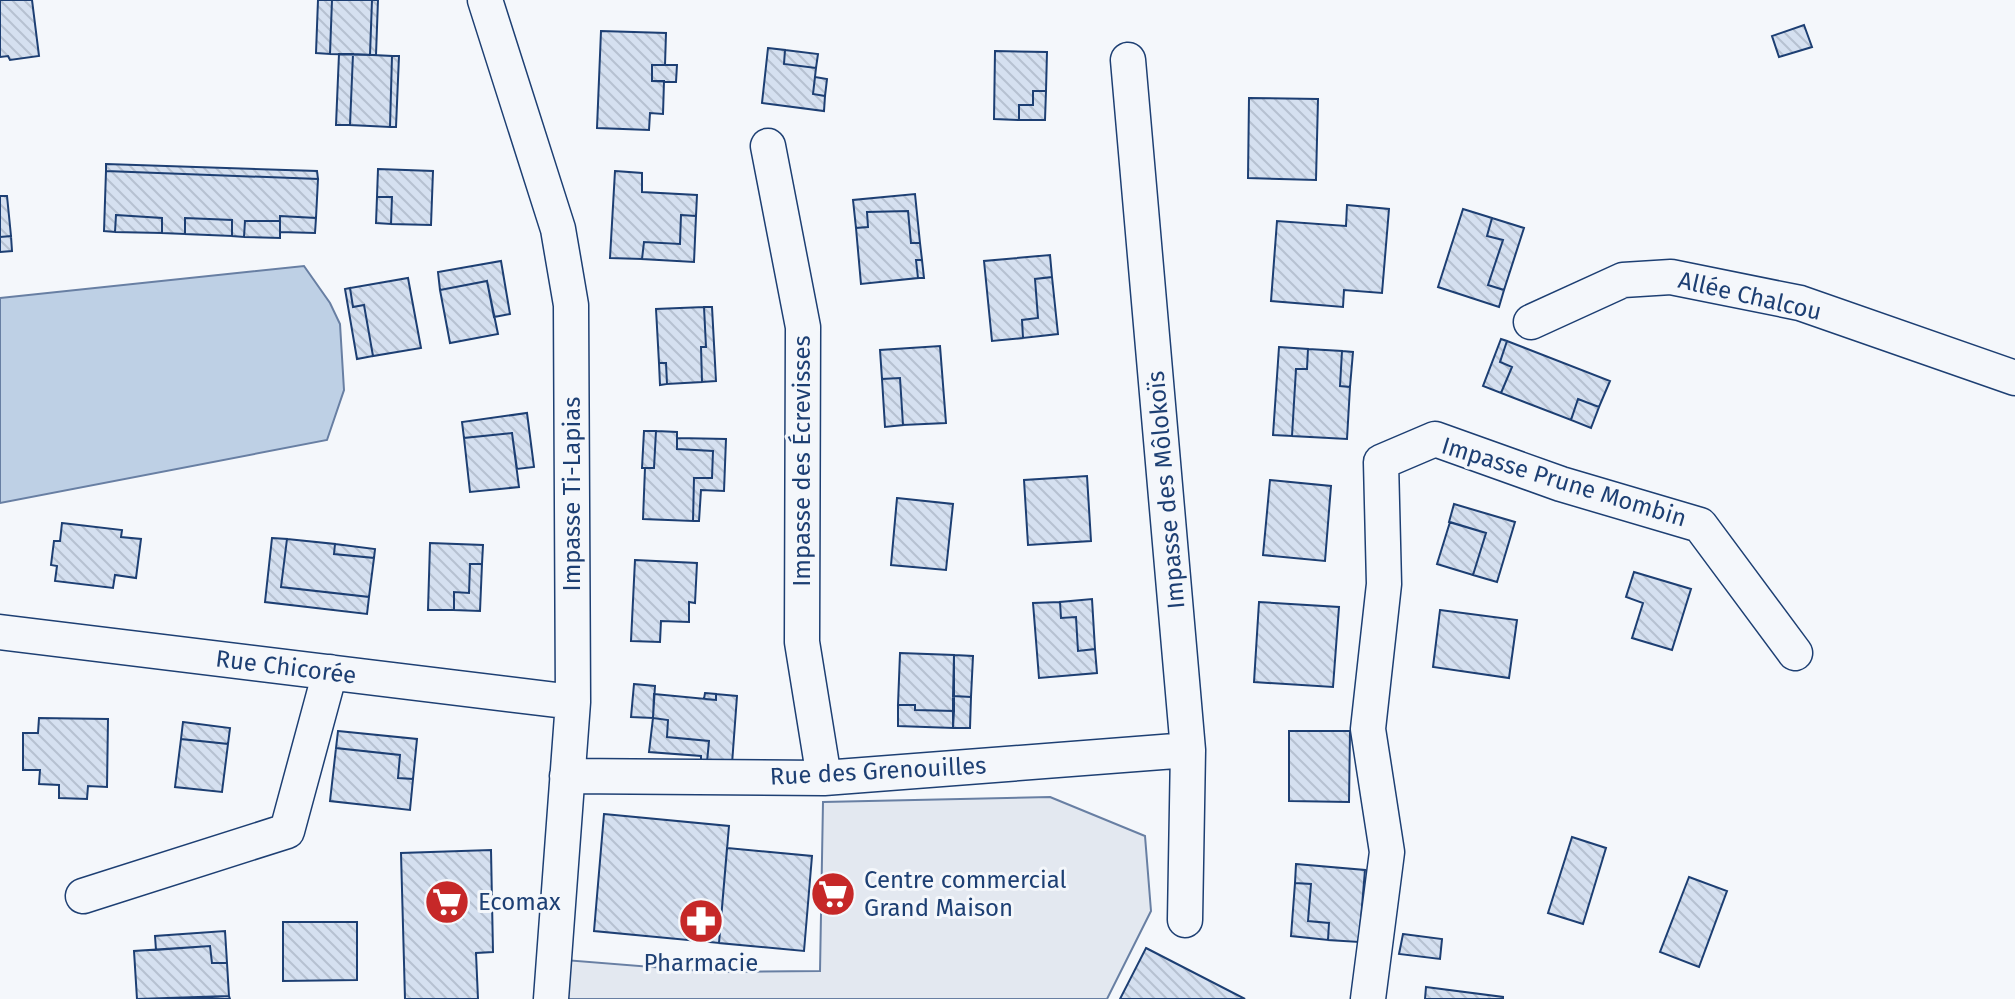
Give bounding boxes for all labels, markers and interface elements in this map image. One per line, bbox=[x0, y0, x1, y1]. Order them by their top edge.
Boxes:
street label: Allée Chalcou bbox=[1676, 266, 1824, 326]
street label: Impasse des Écrevisses bbox=[787, 335, 816, 587]
street label: Impasse des Môlokoïs bbox=[1142, 370, 1190, 610]
street label: Impasse Ti-Lapias bbox=[558, 397, 586, 591]
street label: Impasse Prune Mombin bbox=[1438, 431, 1690, 533]
street label: Rue Chicorée bbox=[214, 644, 358, 690]
street label: Rue des Grenouilles bbox=[769, 751, 987, 791]
place label: Centre commercial Grand Maison bbox=[864, 866, 1067, 922]
supermarket icon: Centre commercial Grand Maison bbox=[809, 870, 857, 918]
supermarket icon: Ecomax bbox=[423, 878, 471, 926]
place label: Ecomax bbox=[478, 888, 561, 916]
pharmacy icon: Pharmacie bbox=[677, 897, 725, 945]
place label: Pharmacie bbox=[644, 949, 758, 977]

